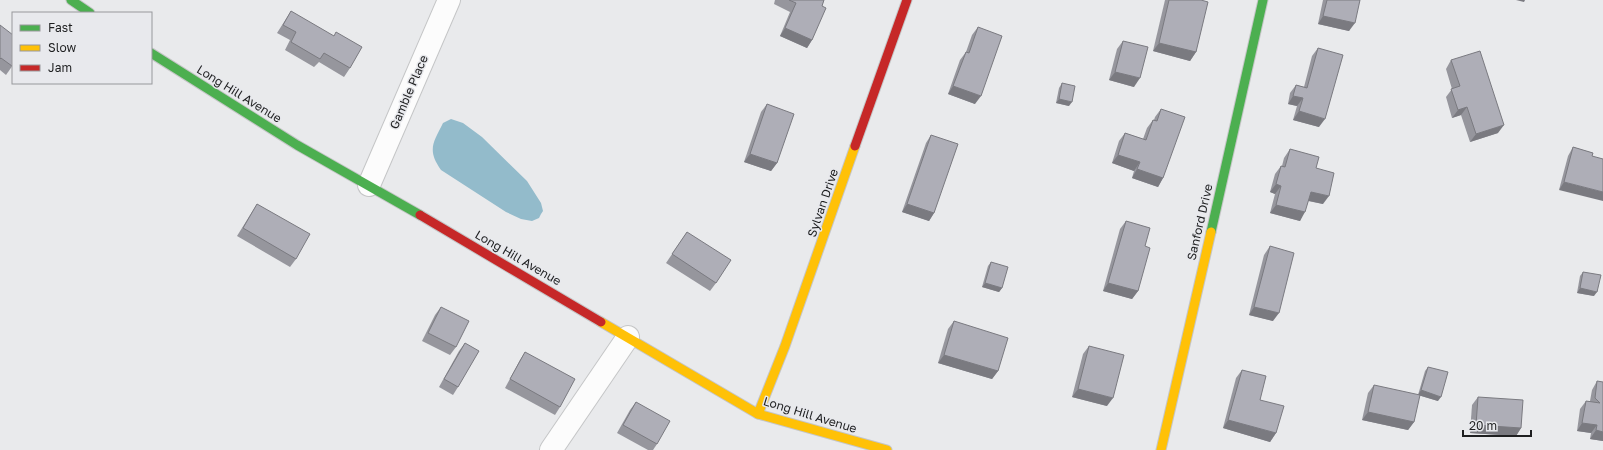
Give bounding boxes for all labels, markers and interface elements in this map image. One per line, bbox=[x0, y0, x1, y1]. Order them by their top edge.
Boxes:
legend bbox=[12, 12, 152, 84]
text: Fast bbox=[48, 20, 73, 35]
text: Slow bbox=[48, 40, 76, 55]
street label: Gamble Place bbox=[386, 53, 431, 131]
text: Jam bbox=[48, 60, 72, 75]
street label: Long Hill Avenue bbox=[194, 61, 284, 126]
street label: Sylvan Drive bbox=[804, 167, 841, 239]
street label: Sanford Drive bbox=[1183, 182, 1216, 262]
street label: Long Hill Avenue bbox=[472, 227, 564, 288]
street label: Long Hill Avenue bbox=[762, 393, 859, 436]
scale bar bbox=[1463, 412, 1531, 438]
text: 20 m bbox=[1469, 418, 1497, 433]

